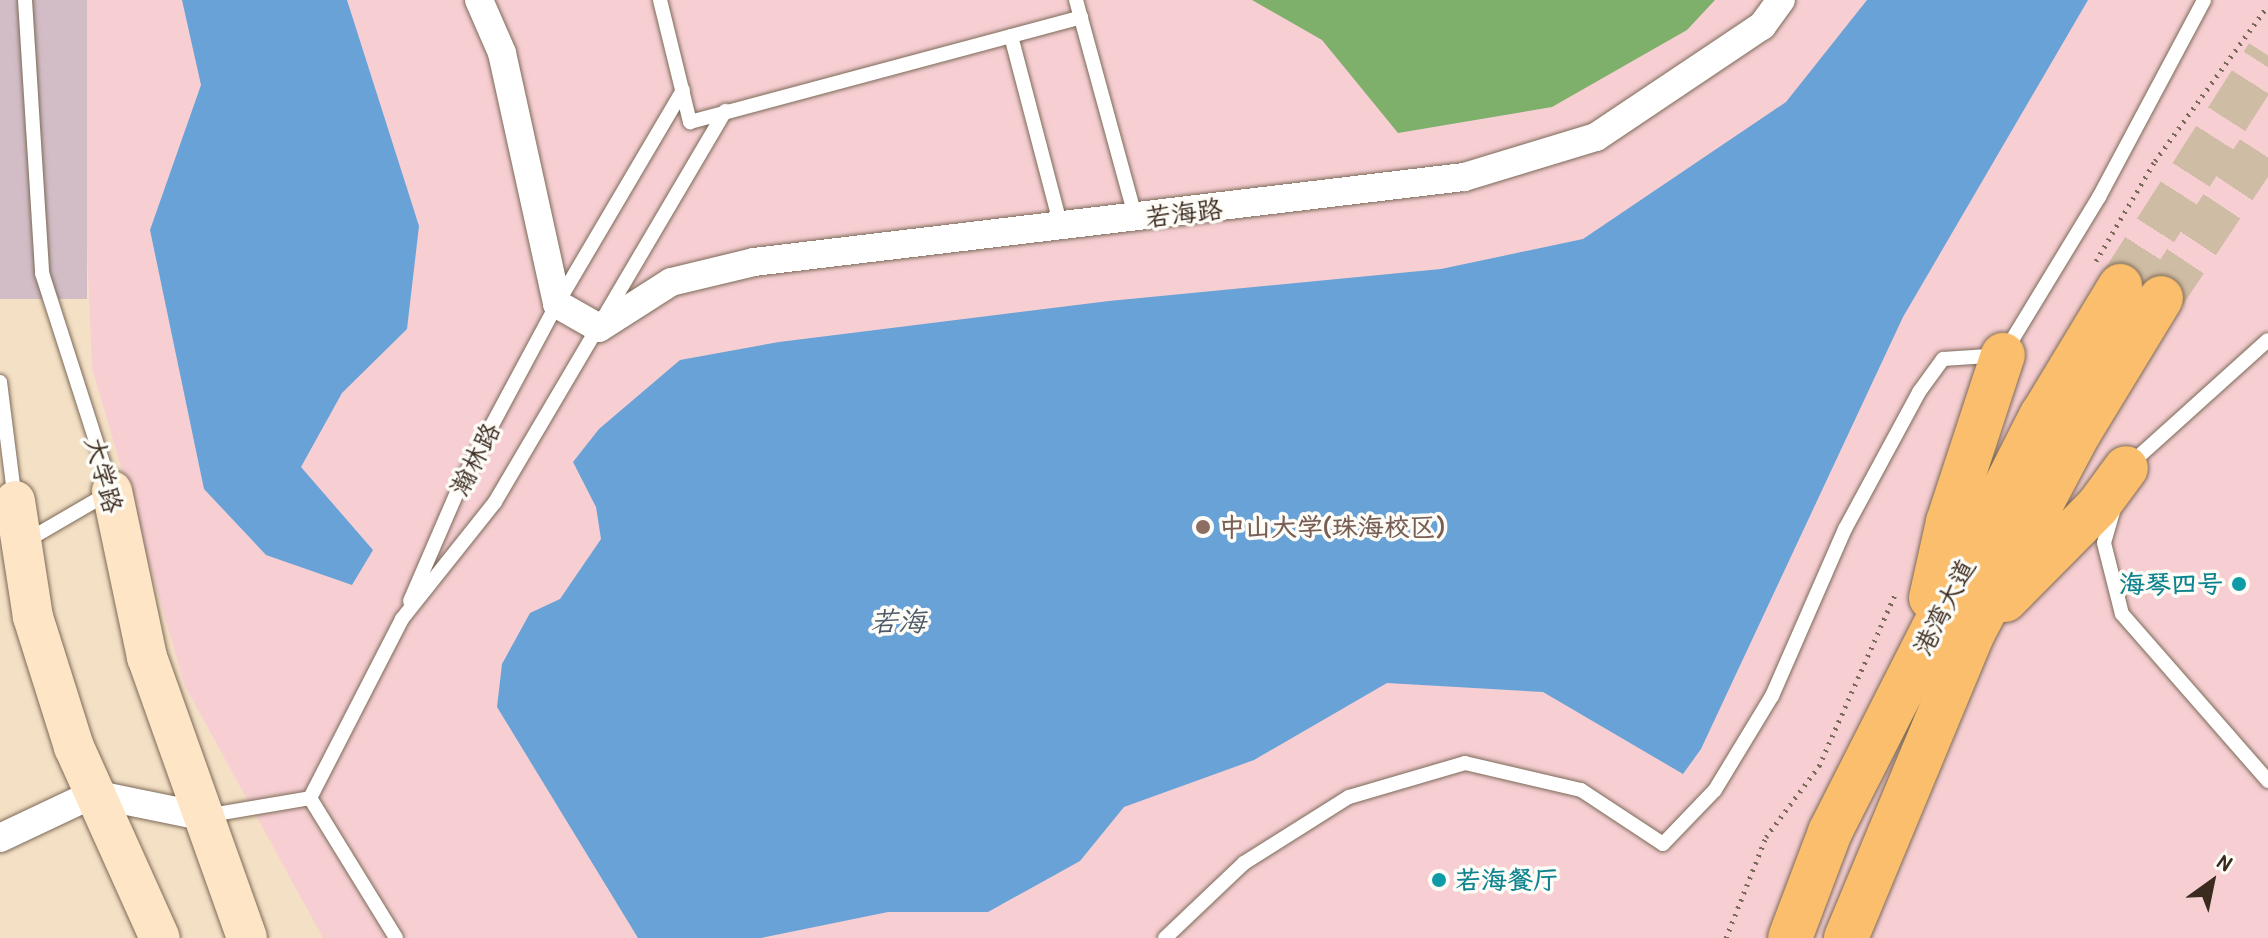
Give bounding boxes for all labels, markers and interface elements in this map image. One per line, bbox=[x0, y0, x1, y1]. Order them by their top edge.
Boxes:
street label: 若海路 bbox=[1143, 193, 1225, 233]
street label: 瀚林路 bbox=[443, 417, 507, 501]
street label: 大学路 bbox=[79, 433, 129, 517]
place label: 中山大学(珠海校区) bbox=[1219, 511, 1445, 543]
marker: 中山大学(珠海校区) bbox=[1194, 518, 1212, 536]
street label: 港湾大道 bbox=[1906, 554, 1982, 660]
place label: 海琴四号 bbox=[2119, 568, 2223, 600]
marker: 海琴四号 bbox=[2230, 575, 2248, 593]
water label: 若海 bbox=[870, 604, 926, 638]
north arrow bbox=[2172, 842, 2252, 922]
text: N bbox=[2212, 846, 2238, 878]
place label: 若海餐厅 bbox=[1455, 864, 1559, 896]
marker: 若海餐厅 bbox=[1430, 871, 1448, 889]

